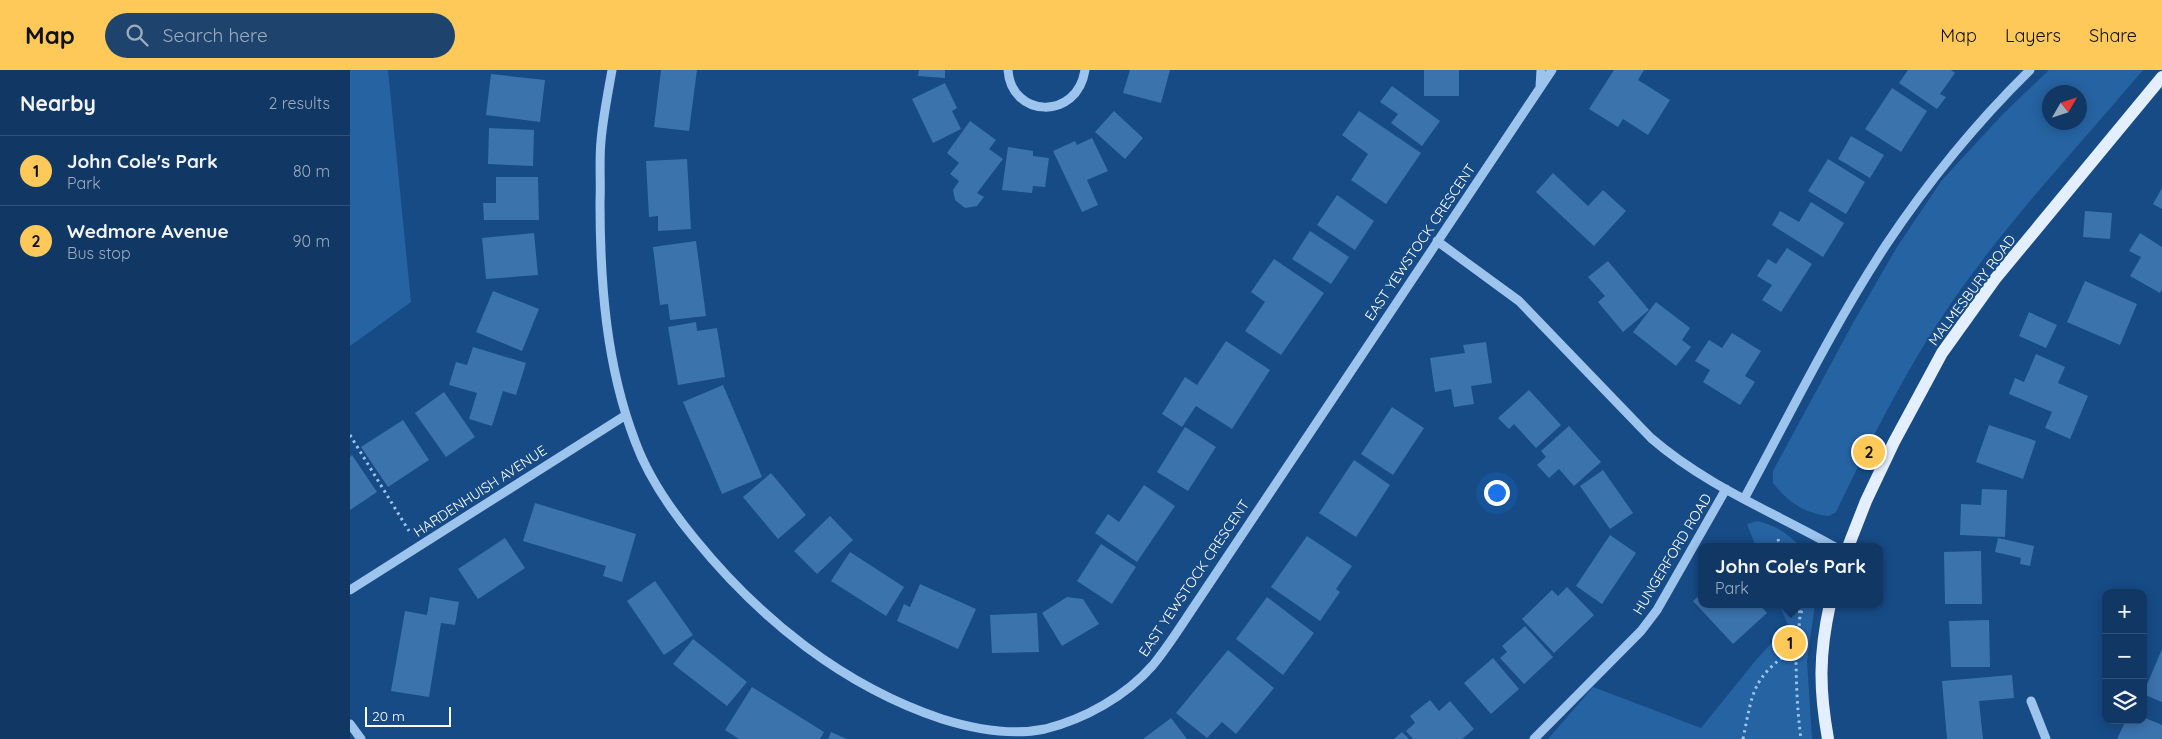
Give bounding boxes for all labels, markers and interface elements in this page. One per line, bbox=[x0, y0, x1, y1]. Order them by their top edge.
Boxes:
search box bbox=[105, 13, 455, 58]
text: Map bbox=[25, 20, 75, 50]
icon: search bbox=[123, 21, 151, 49]
text: Search here bbox=[163, 23, 268, 47]
text: Map bbox=[1940, 24, 1977, 47]
text: Layers bbox=[2005, 24, 2061, 47]
text: Share bbox=[2089, 24, 2137, 47]
north arrow bbox=[2042, 85, 2087, 130]
text: Nearby bbox=[20, 90, 96, 116]
text: 2 results bbox=[268, 93, 330, 113]
text: John Cole's Park bbox=[67, 149, 218, 173]
street label: EAST YEWSTOCK CRESCENT bbox=[1361, 160, 1479, 324]
text: 1 bbox=[33, 161, 39, 181]
text: 80 m bbox=[293, 161, 330, 181]
text: Park bbox=[67, 173, 101, 193]
text: Wedmore Avenue bbox=[67, 219, 229, 243]
text: 2 bbox=[31, 231, 41, 251]
text: 90 m bbox=[293, 231, 330, 251]
street label: MALMESBURY ROAD bbox=[1924, 231, 2020, 349]
text: Bus stop bbox=[67, 243, 131, 263]
pin: 2 bbox=[1853, 433, 1885, 471]
street label: HARDENHUISH AVENUE bbox=[410, 441, 550, 541]
your location bbox=[1484, 480, 1510, 506]
street label: HUNGERFORD ROAD bbox=[1629, 490, 1715, 618]
street label: EAST YEWSTOCK CRESCENT bbox=[1135, 496, 1253, 660]
popup bbox=[1698, 543, 1883, 608]
text: John Cole's Park bbox=[1715, 554, 1866, 578]
text: Park bbox=[1715, 578, 1749, 598]
map controls bbox=[2102, 589, 2147, 724]
button: + bbox=[2102, 589, 2147, 634]
pin: 1 bbox=[1774, 624, 1806, 662]
button: − bbox=[2102, 634, 2147, 679]
button: layers bbox=[2102, 679, 2147, 724]
scale bar bbox=[365, 704, 451, 727]
text: 20 m bbox=[372, 707, 405, 725]

